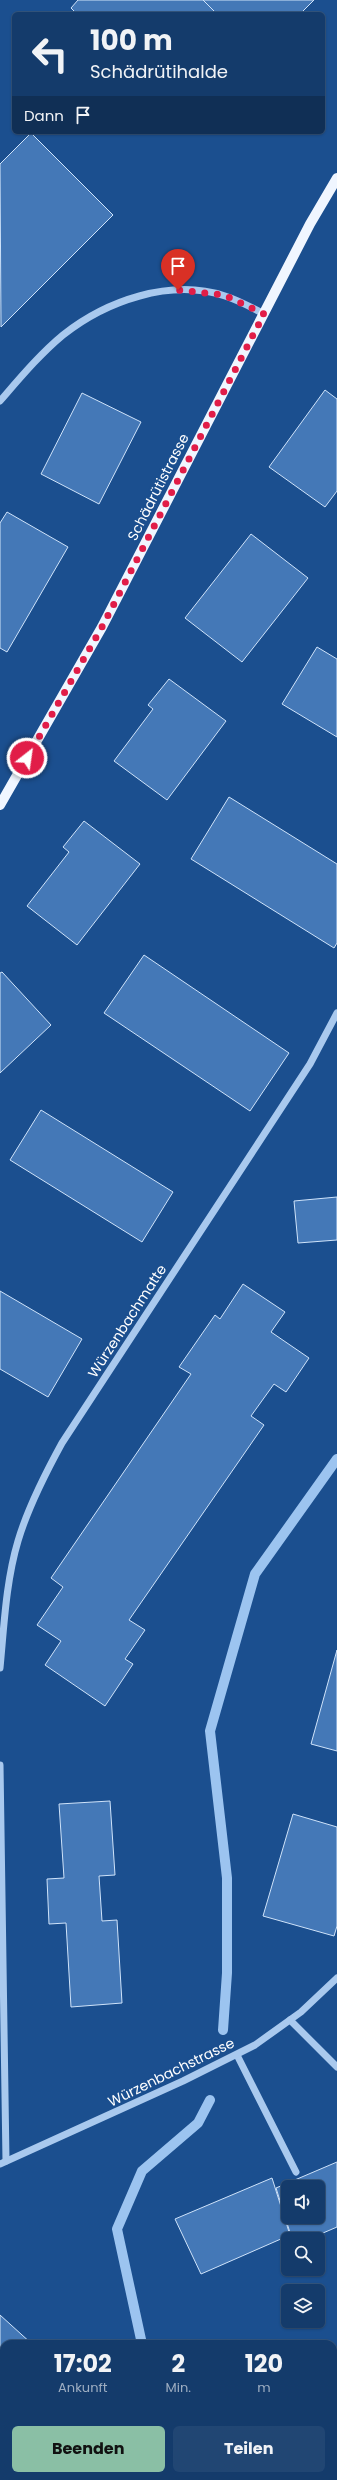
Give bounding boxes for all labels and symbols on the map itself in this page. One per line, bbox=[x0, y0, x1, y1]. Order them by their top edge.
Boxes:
pin bbox=[161, 249, 195, 290]
street label: Schädrütistrasse bbox=[122, 430, 194, 544]
position arrow bbox=[6, 737, 48, 779]
street label: Würzenbachmatte bbox=[83, 1260, 171, 1381]
street label: Würzenbachstrasse bbox=[104, 2032, 238, 2111]

